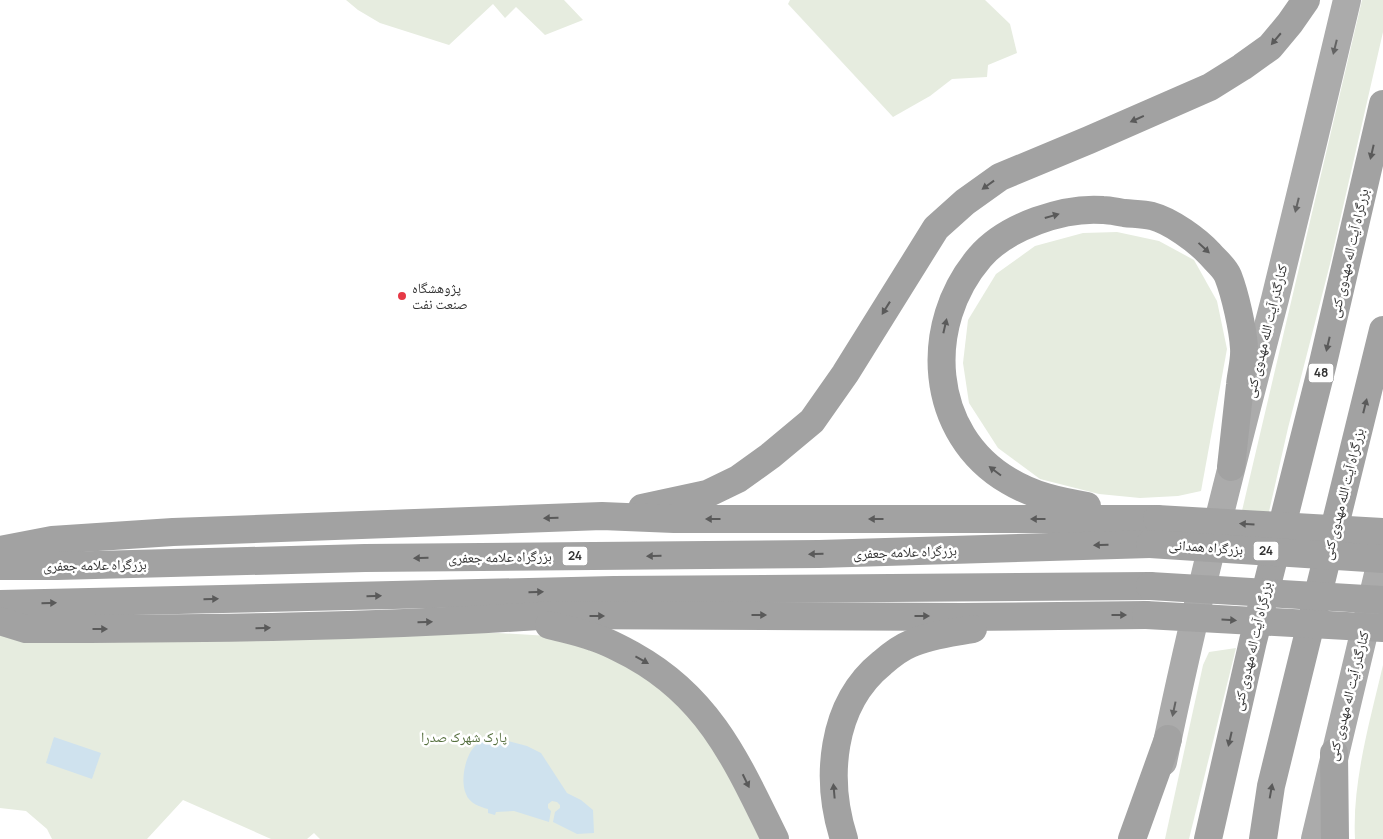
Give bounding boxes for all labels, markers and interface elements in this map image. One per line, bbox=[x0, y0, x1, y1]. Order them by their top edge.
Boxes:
one-way arrow bbox=[1271, 32, 1282, 45]
one-way arrow bbox=[1331, 40, 1339, 55]
one-way arrow bbox=[1130, 116, 1144, 124]
one-way arrow bbox=[1368, 144, 1376, 159]
one-way arrow bbox=[982, 180, 995, 190]
street label: بزرگراه آیت اله مهدوی کنی bbox=[1324, 186, 1373, 319]
one-way arrow bbox=[1293, 198, 1301, 213]
one-way arrow bbox=[1045, 211, 1060, 219]
one-way arrow bbox=[1198, 242, 1210, 254]
street label: کنارگذر آیت الله مهدوی کنی bbox=[1240, 262, 1291, 399]
place label: پژوهشگاه صنعت نفت bbox=[412, 278, 468, 313]
marker: پژوهشگاه صنعت نفت bbox=[396, 290, 408, 302]
one-way arrow bbox=[881, 302, 891, 315]
one-way arrow bbox=[941, 319, 949, 334]
one-way arrow bbox=[1324, 337, 1332, 352]
road number: 48 bbox=[1308, 363, 1334, 382]
one-way arrow bbox=[1361, 398, 1369, 413]
street label: بزرگراه آیت الله مهدوی کنی bbox=[1317, 426, 1368, 562]
one-way arrow bbox=[989, 465, 1002, 476]
one-way arrow bbox=[543, 514, 559, 522]
one-way arrow bbox=[705, 515, 721, 523]
one-way arrow bbox=[867, 515, 883, 523]
one-way arrow bbox=[1030, 515, 1046, 523]
one-way arrow bbox=[1239, 519, 1255, 527]
street label: بزرگراه همدانی bbox=[1168, 534, 1244, 559]
street label: بزرگراه علامه جعفری bbox=[853, 540, 957, 563]
one-way arrow bbox=[1093, 542, 1109, 550]
road number: 24 bbox=[1254, 542, 1278, 560]
street label: بزرگراه علامه جعفری bbox=[448, 546, 552, 567]
road number: 24 bbox=[562, 546, 588, 566]
one-way arrow bbox=[808, 550, 824, 558]
one-way arrow bbox=[645, 552, 661, 560]
street label: بزرگراه علامه جعفری bbox=[43, 554, 147, 575]
one-way arrow bbox=[413, 554, 429, 562]
street label: بزرگراه آیت اله مهدوی کنی bbox=[1227, 579, 1276, 712]
one-way arrow bbox=[528, 587, 544, 595]
one-way arrow bbox=[366, 591, 382, 599]
one-way arrow bbox=[203, 595, 219, 603]
one-way arrow bbox=[41, 599, 57, 607]
one-way arrow bbox=[751, 611, 767, 619]
one-way arrow bbox=[1111, 611, 1127, 619]
one-way arrow bbox=[589, 612, 605, 620]
one-way arrow bbox=[914, 612, 930, 620]
one-way arrow bbox=[1222, 616, 1238, 624]
one-way arrow bbox=[417, 618, 433, 626]
one-way arrow bbox=[255, 624, 271, 632]
one-way arrow bbox=[92, 625, 108, 633]
street label: کنارگذر آیت اله مهدوی کنی bbox=[1322, 629, 1373, 763]
one-way arrow bbox=[635, 656, 648, 665]
one-way arrow bbox=[1170, 702, 1178, 717]
park label: پارک شهرک صدرا bbox=[421, 727, 507, 746]
one-way arrow bbox=[1226, 732, 1234, 748]
one-way arrow bbox=[742, 774, 750, 788]
one-way arrow bbox=[830, 783, 838, 799]
one-way arrow bbox=[1267, 783, 1275, 799]

